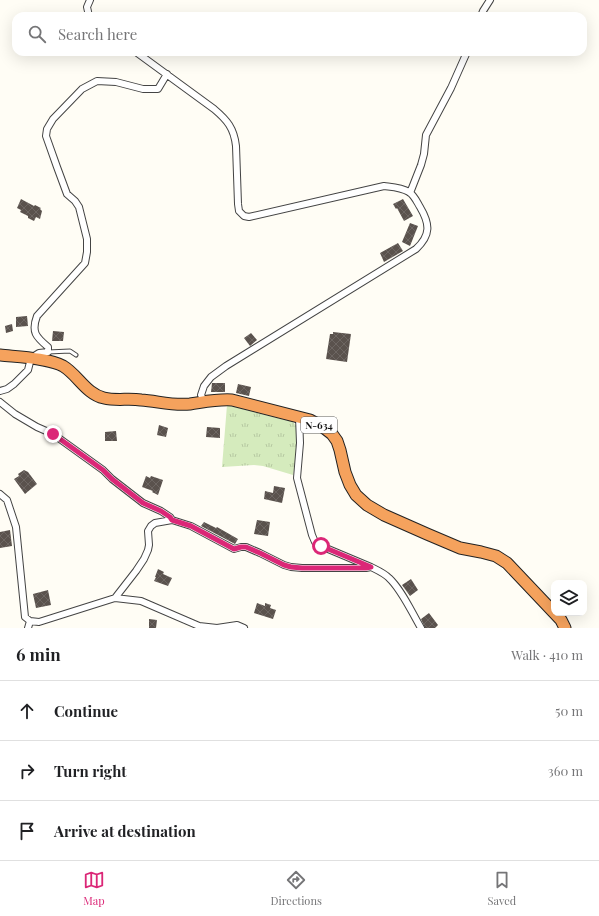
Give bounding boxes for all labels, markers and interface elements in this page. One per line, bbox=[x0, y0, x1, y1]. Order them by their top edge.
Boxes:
search box bbox=[12, 12, 587, 56]
icon: search bbox=[26, 23, 48, 45]
text: Search here bbox=[58, 24, 137, 44]
road number: N-634 bbox=[301, 417, 337, 433]
route end bbox=[44, 425, 62, 443]
route start bbox=[312, 537, 330, 555]
map controls bbox=[551, 580, 587, 616]
button: layers bbox=[551, 580, 587, 616]
text: 6 min bbox=[16, 643, 61, 665]
text: Walk · 410 m bbox=[511, 646, 583, 663]
icon: ahead bbox=[16, 700, 38, 722]
text: Continue bbox=[54, 701, 118, 721]
text: 50 m bbox=[555, 702, 583, 719]
icon: right bbox=[16, 760, 38, 782]
text: Turn right bbox=[54, 761, 127, 781]
text: 360 m bbox=[548, 762, 583, 779]
icon: arrive bbox=[16, 820, 38, 842]
text: Arrive at destination bbox=[54, 821, 196, 841]
tab: Map bbox=[83, 869, 105, 908]
tab: Directions bbox=[270, 869, 322, 908]
tab: Saved bbox=[488, 869, 516, 908]

